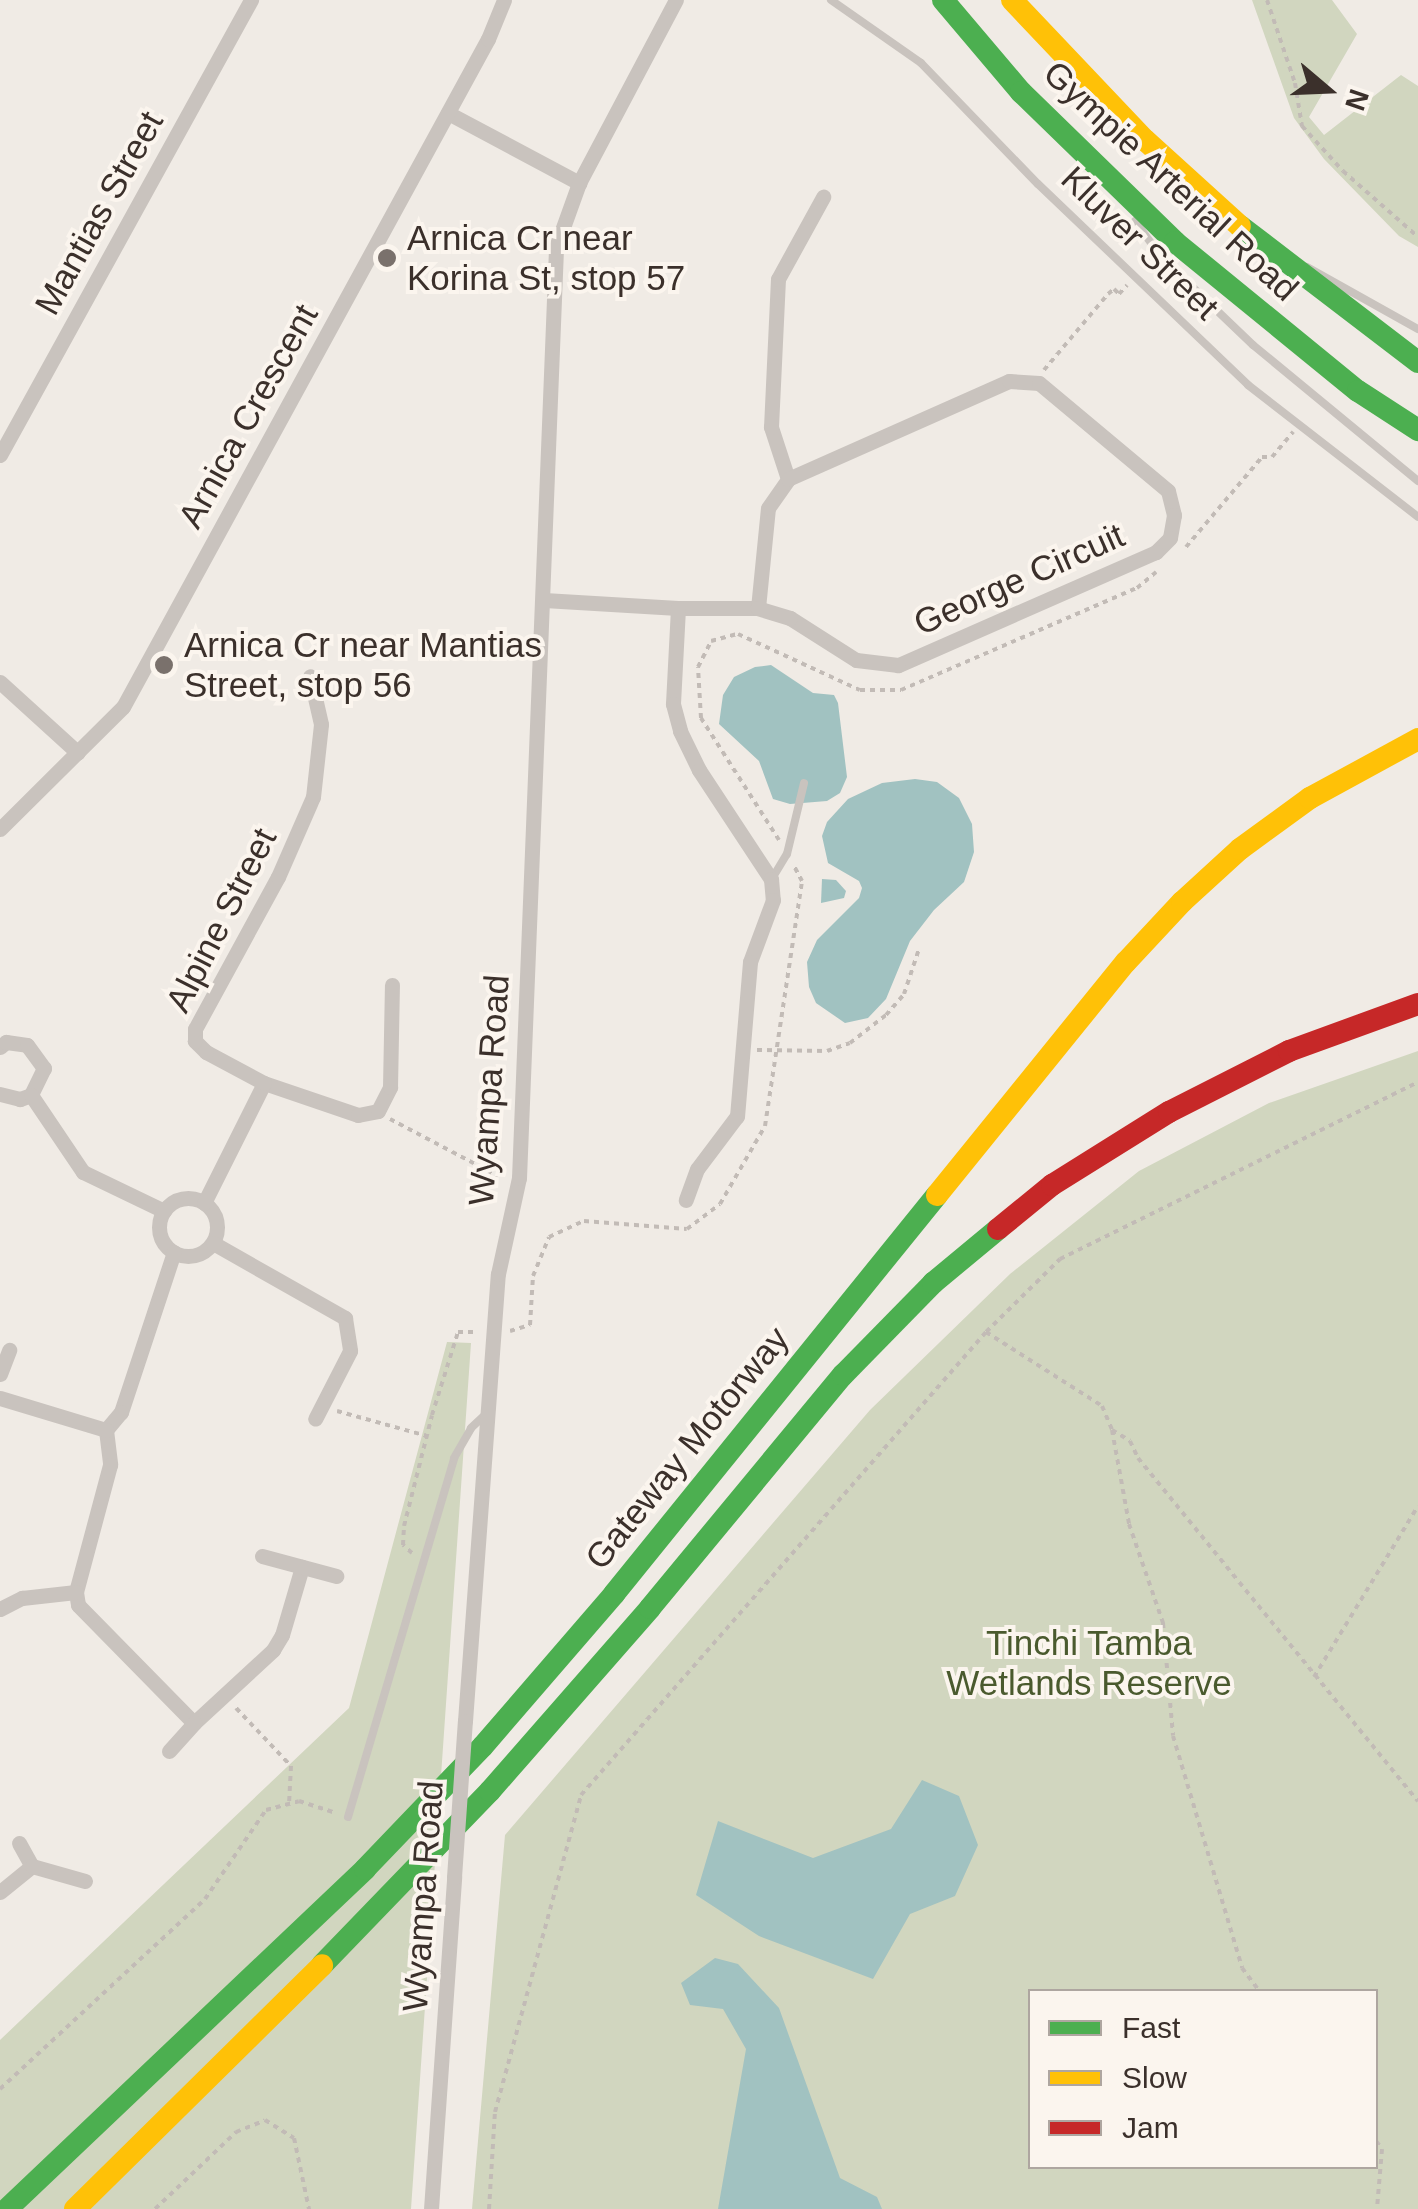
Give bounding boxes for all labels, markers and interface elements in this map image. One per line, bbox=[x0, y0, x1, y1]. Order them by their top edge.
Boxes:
north arrow bbox=[1278, 40, 1378, 140]
street label: Gympie Arterial Road bbox=[1034, 52, 1308, 310]
text: N bbox=[1339, 85, 1375, 115]
street label: Mantias Street bbox=[26, 104, 172, 322]
street label: Kluver Street bbox=[1053, 158, 1227, 328]
place label: Arnica Cr near Korina St, stop 57 bbox=[407, 217, 685, 299]
marker: Arnica Cr near Korina St, stop 57 bbox=[376, 247, 398, 269]
street label: Arnica Crescent bbox=[169, 297, 327, 535]
street label: George Circuit bbox=[907, 514, 1131, 644]
place label: Arnica Cr near Mantias Street, stop 56 bbox=[184, 624, 542, 706]
marker: Arnica Cr near Mantias Street, stop 56 bbox=[153, 654, 175, 676]
street label: Alpine Street bbox=[157, 821, 285, 1019]
street label: Wyampa Road bbox=[460, 973, 518, 1207]
street label: Gateway Motorway bbox=[576, 1318, 798, 1578]
park label: Tinchi Tamba Wetlands Reserve bbox=[946, 1622, 1232, 1704]
street label: Wyampa Road bbox=[394, 1779, 452, 2013]
legend bbox=[1028, 1989, 1378, 2169]
text: Fast bbox=[1122, 2011, 1180, 2044]
text: Slow bbox=[1122, 2061, 1187, 2094]
text: Jam bbox=[1122, 2111, 1179, 2144]

